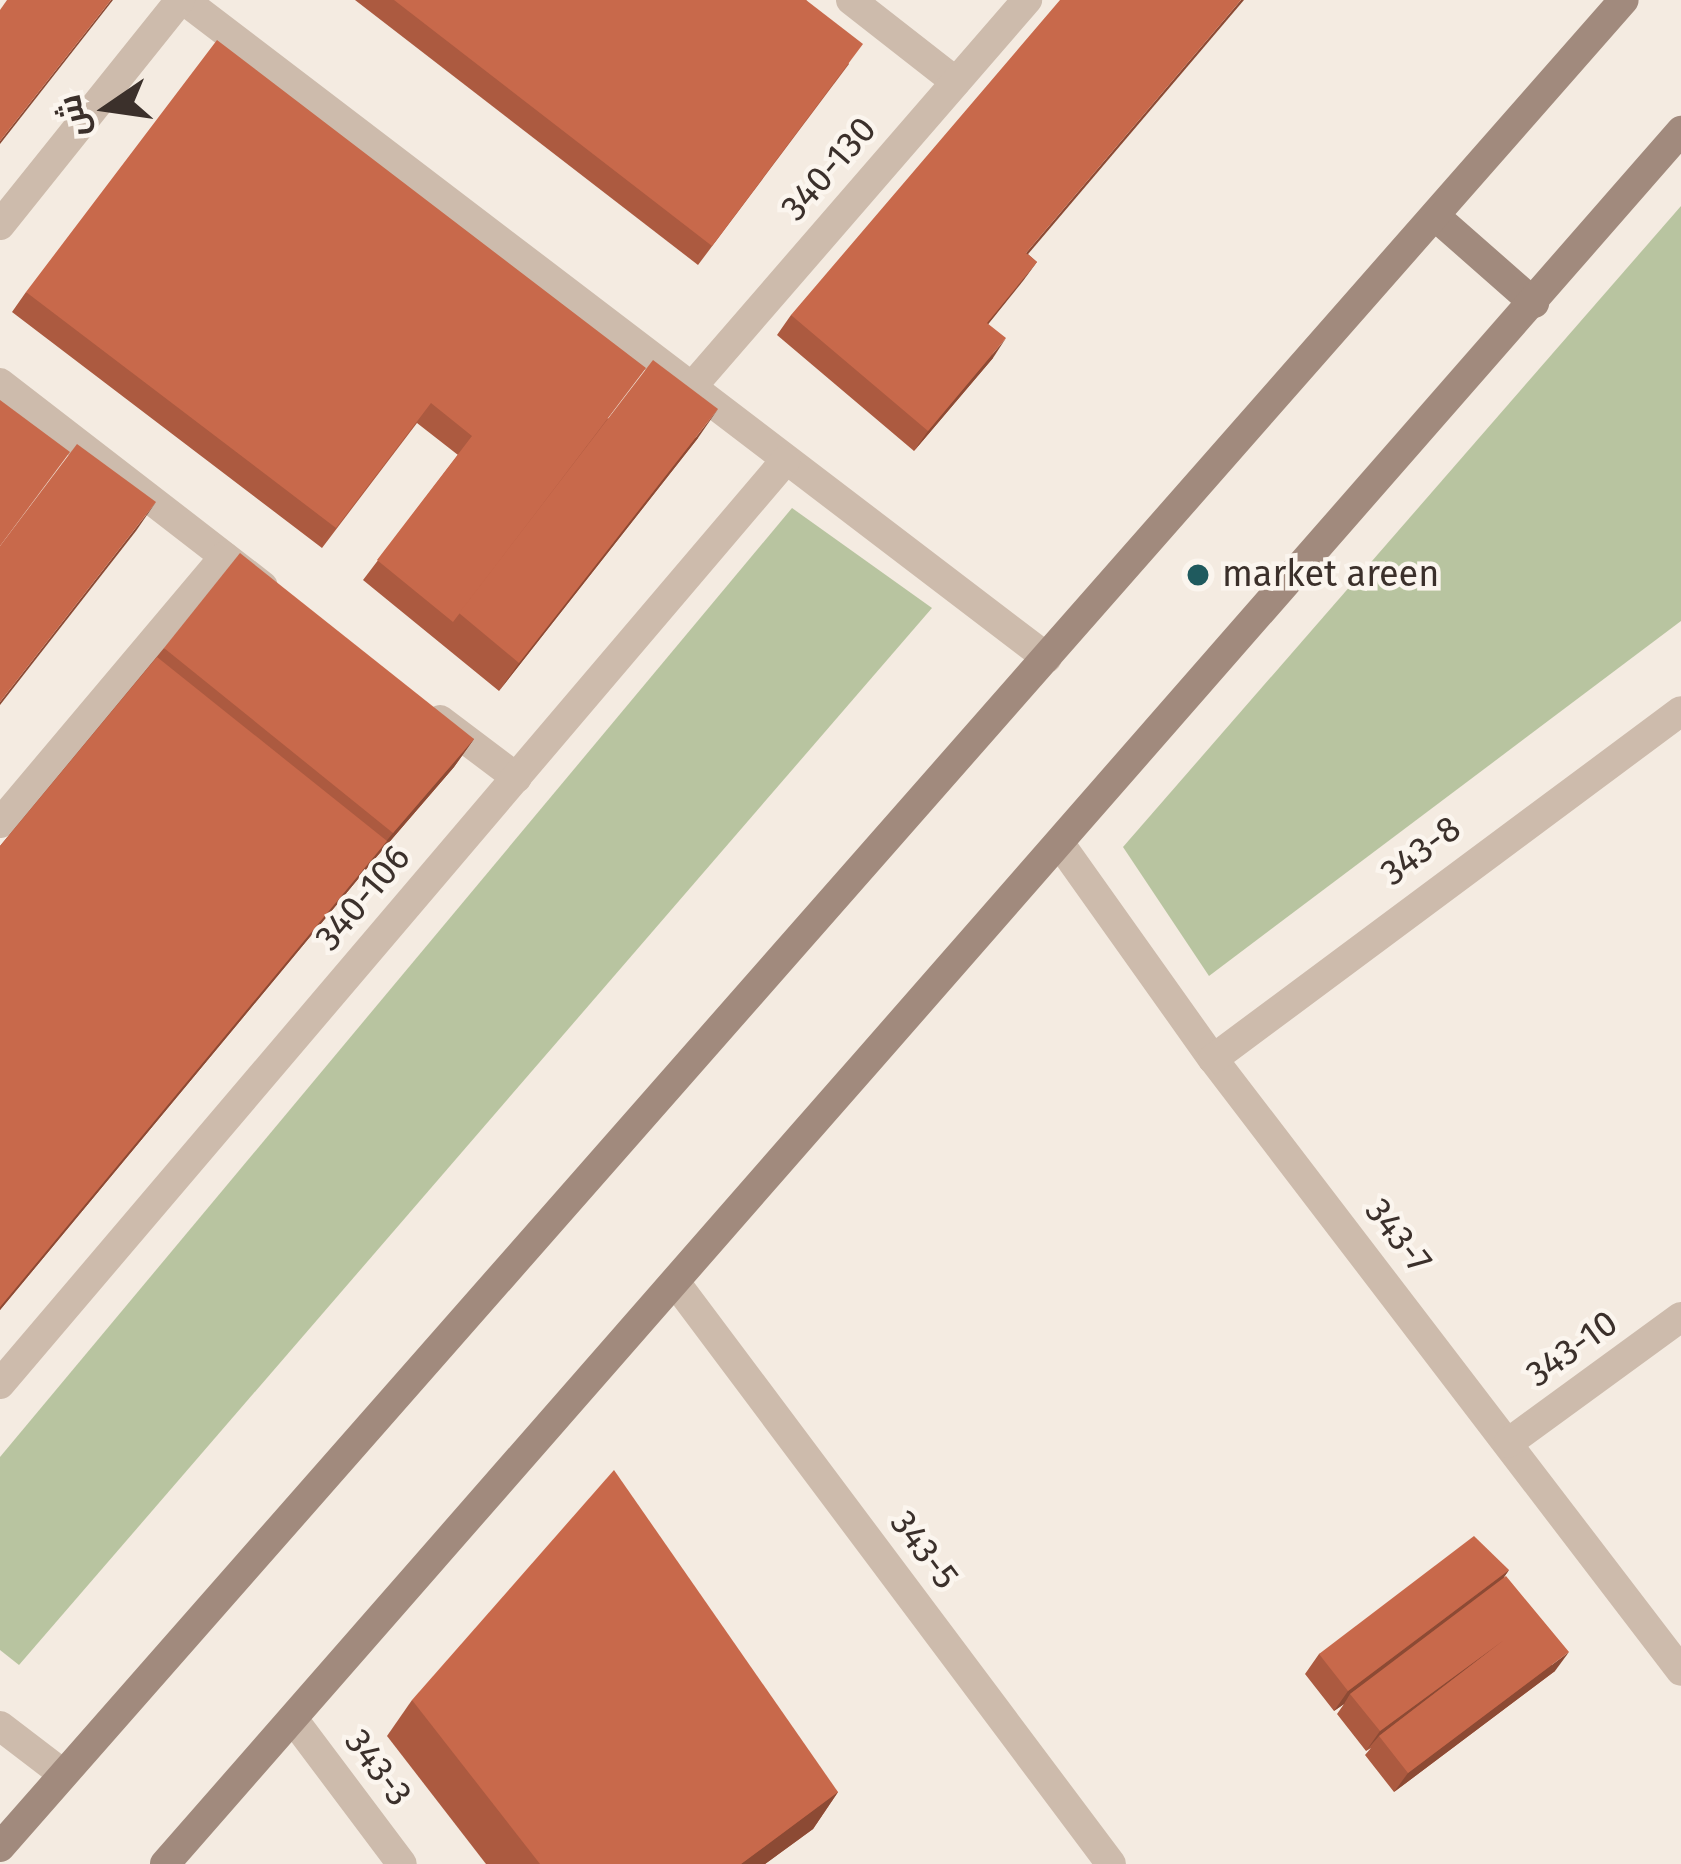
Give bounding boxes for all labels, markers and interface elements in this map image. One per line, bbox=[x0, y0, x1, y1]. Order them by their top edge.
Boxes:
north arrow bbox=[48, 48, 168, 168]
text: ش bbox=[49, 91, 97, 141]
street label: 340-130 bbox=[772, 109, 886, 229]
place label: market areen bbox=[1222, 553, 1439, 597]
marker: market areen bbox=[1185, 562, 1211, 588]
street label: 343-8 bbox=[1373, 807, 1469, 895]
street label: 340-106 bbox=[307, 837, 419, 959]
street label: 343-7 bbox=[1356, 1190, 1440, 1282]
street label: 343-10 bbox=[1518, 1302, 1626, 1396]
street label: 343-5 bbox=[881, 1502, 967, 1598]
street label: 343-3 bbox=[335, 1721, 421, 1815]

